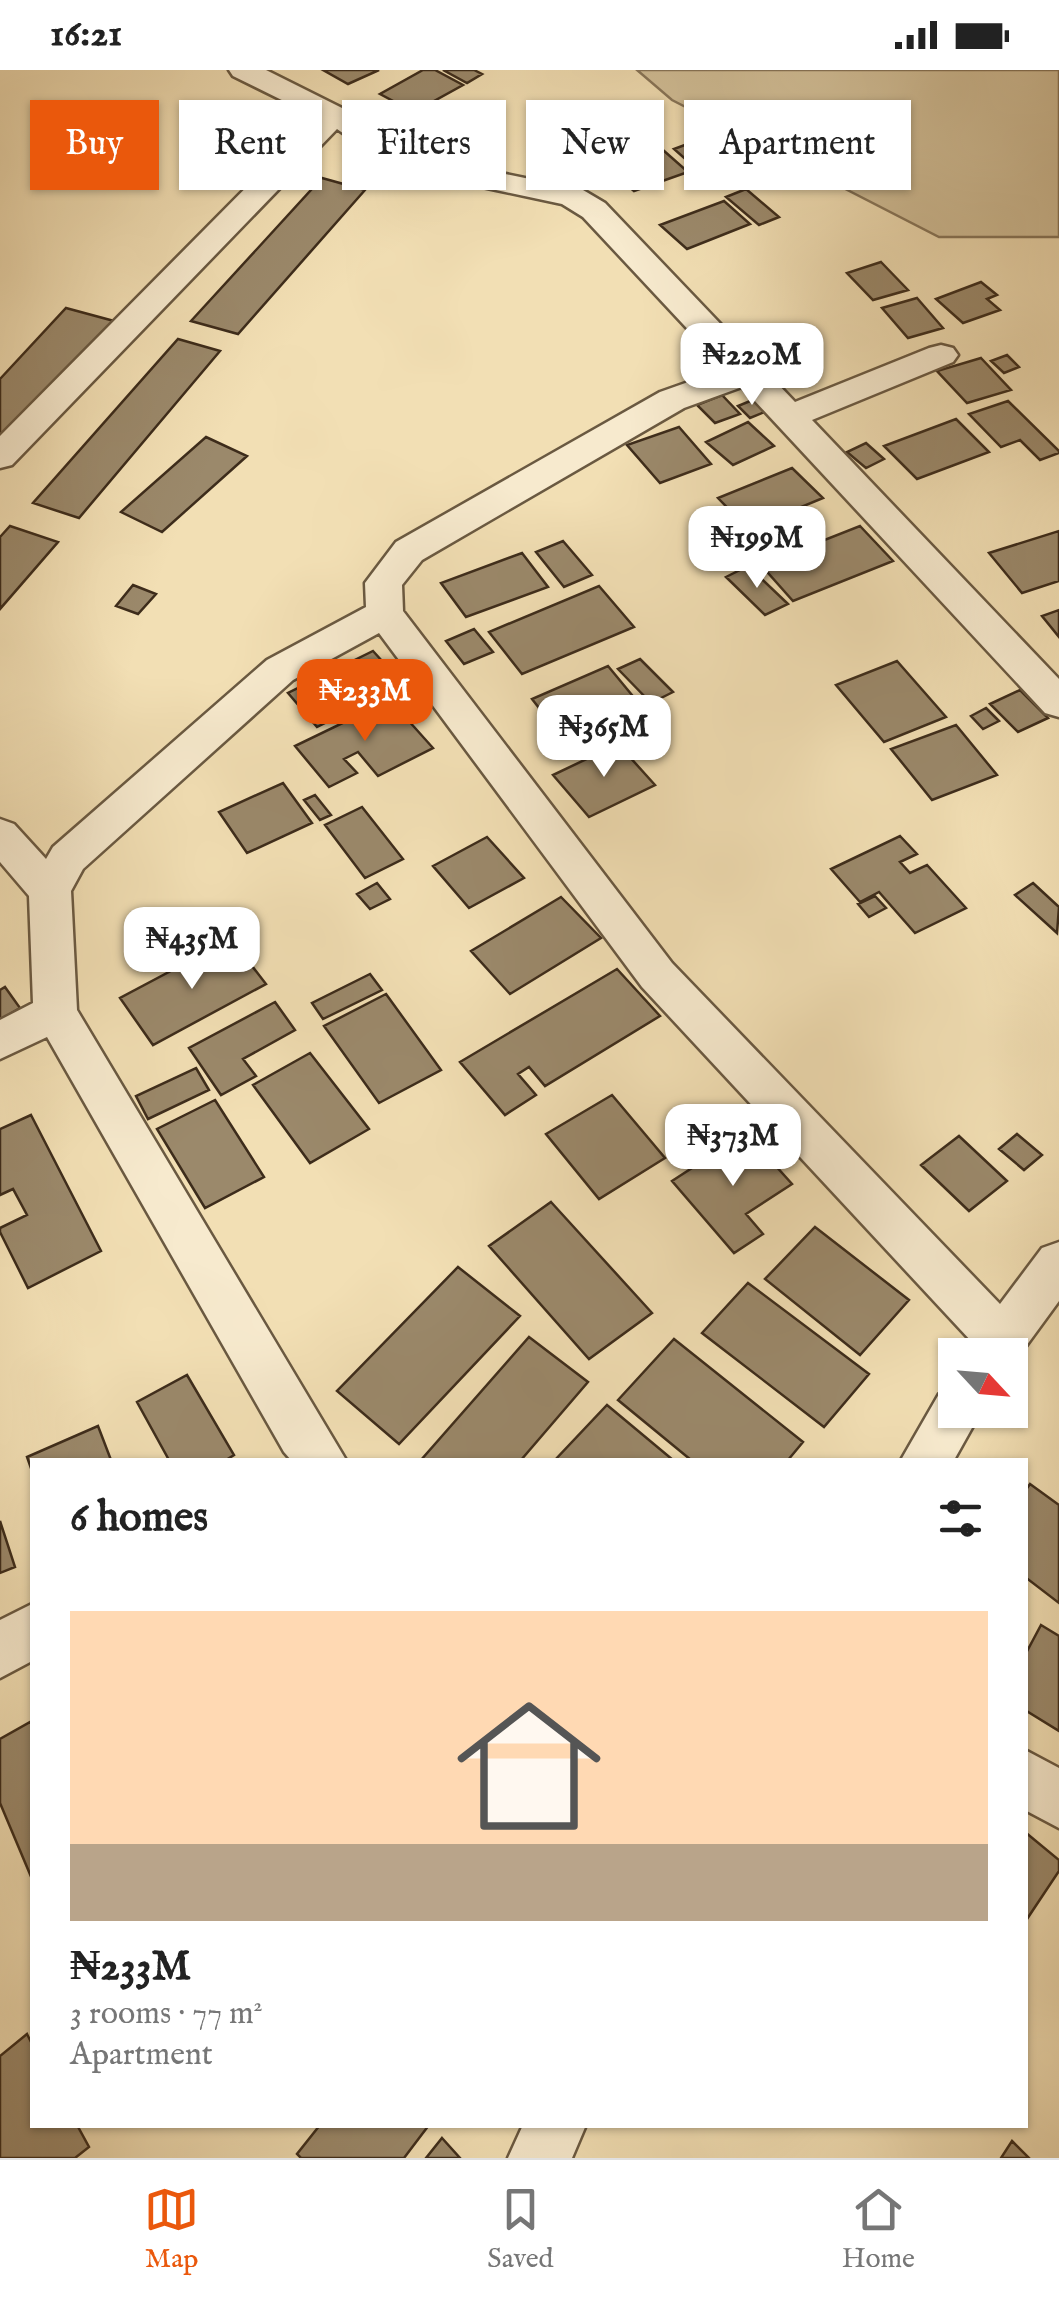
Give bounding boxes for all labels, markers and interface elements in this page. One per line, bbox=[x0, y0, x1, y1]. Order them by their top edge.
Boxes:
text: 16:21 bbox=[50, 11, 122, 59]
chip: Buy bbox=[30, 100, 159, 190]
chip: Rent bbox=[179, 100, 322, 190]
chip: Filters bbox=[342, 100, 506, 190]
chip: New bbox=[526, 100, 664, 190]
chip: Apartment bbox=[684, 100, 911, 190]
pin: ₦220M bbox=[682, 323, 822, 408]
text: ₦220M bbox=[703, 335, 801, 376]
pin: ₦199M bbox=[687, 506, 827, 591]
text: ₦199M bbox=[710, 518, 804, 559]
pin: ₦233M bbox=[295, 659, 435, 744]
text: ₦233M bbox=[319, 671, 411, 712]
pin: ₦365M bbox=[534, 695, 674, 780]
text: ₦365M bbox=[559, 707, 649, 748]
pin: ₦435M bbox=[122, 907, 262, 992]
text: ₦435M bbox=[146, 919, 238, 960]
pin: ₦373M bbox=[663, 1104, 803, 1189]
text: ₦373M bbox=[687, 1116, 779, 1157]
north arrow bbox=[938, 1338, 1028, 1428]
map controls bbox=[938, 1338, 1028, 1428]
icon: filters bbox=[933, 1491, 988, 1546]
text: 6 homes bbox=[70, 1492, 208, 1545]
icon: home bbox=[439, 1676, 619, 1856]
text: ₦233M bbox=[70, 1941, 191, 1994]
text: 3 rooms · 77 m² bbox=[70, 1994, 263, 2035]
text: Apartment bbox=[70, 2035, 213, 2076]
tab: Map bbox=[144, 2182, 199, 2277]
tab: Saved bbox=[487, 2182, 554, 2277]
tab: Home bbox=[842, 2182, 915, 2277]

